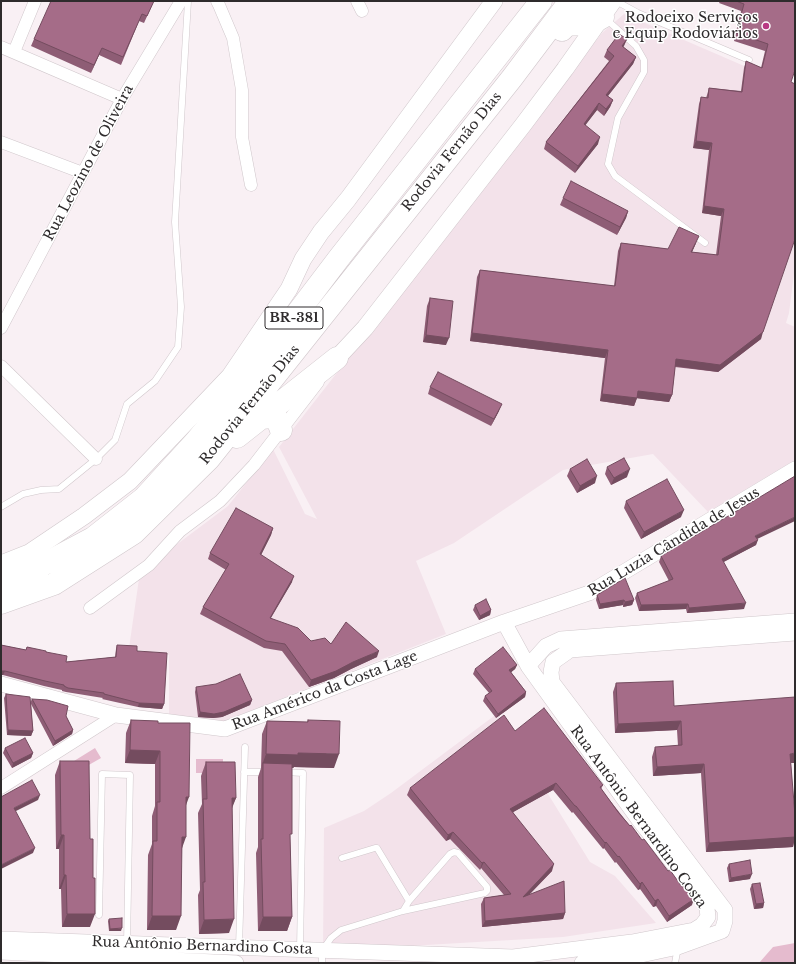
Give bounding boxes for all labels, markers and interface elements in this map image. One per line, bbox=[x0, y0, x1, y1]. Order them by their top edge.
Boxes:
place label: Rodoeixo Serviços e Equip Rodoviários bbox=[613, 10, 758, 42]
marker: Rodoeixo Serviços e Equip Rodoviários bbox=[761, 21, 771, 31]
street label: Rua Leozino de Oliveira bbox=[41, 82, 137, 244]
street label: Rodovia Fernão Dias bbox=[399, 89, 505, 215]
road number: BR-381 bbox=[265, 307, 323, 329]
street label: Rodovia Fernão Dias bbox=[197, 342, 303, 468]
street label: Rua Luzia Cândida de Jesus bbox=[585, 484, 763, 600]
street label: Rua Américo da Costa Lage bbox=[230, 648, 420, 734]
street label: Rua Antônio Bernardino Costa bbox=[566, 723, 710, 911]
street label: Rua Antônio Bernardino Costa bbox=[91, 934, 313, 958]

